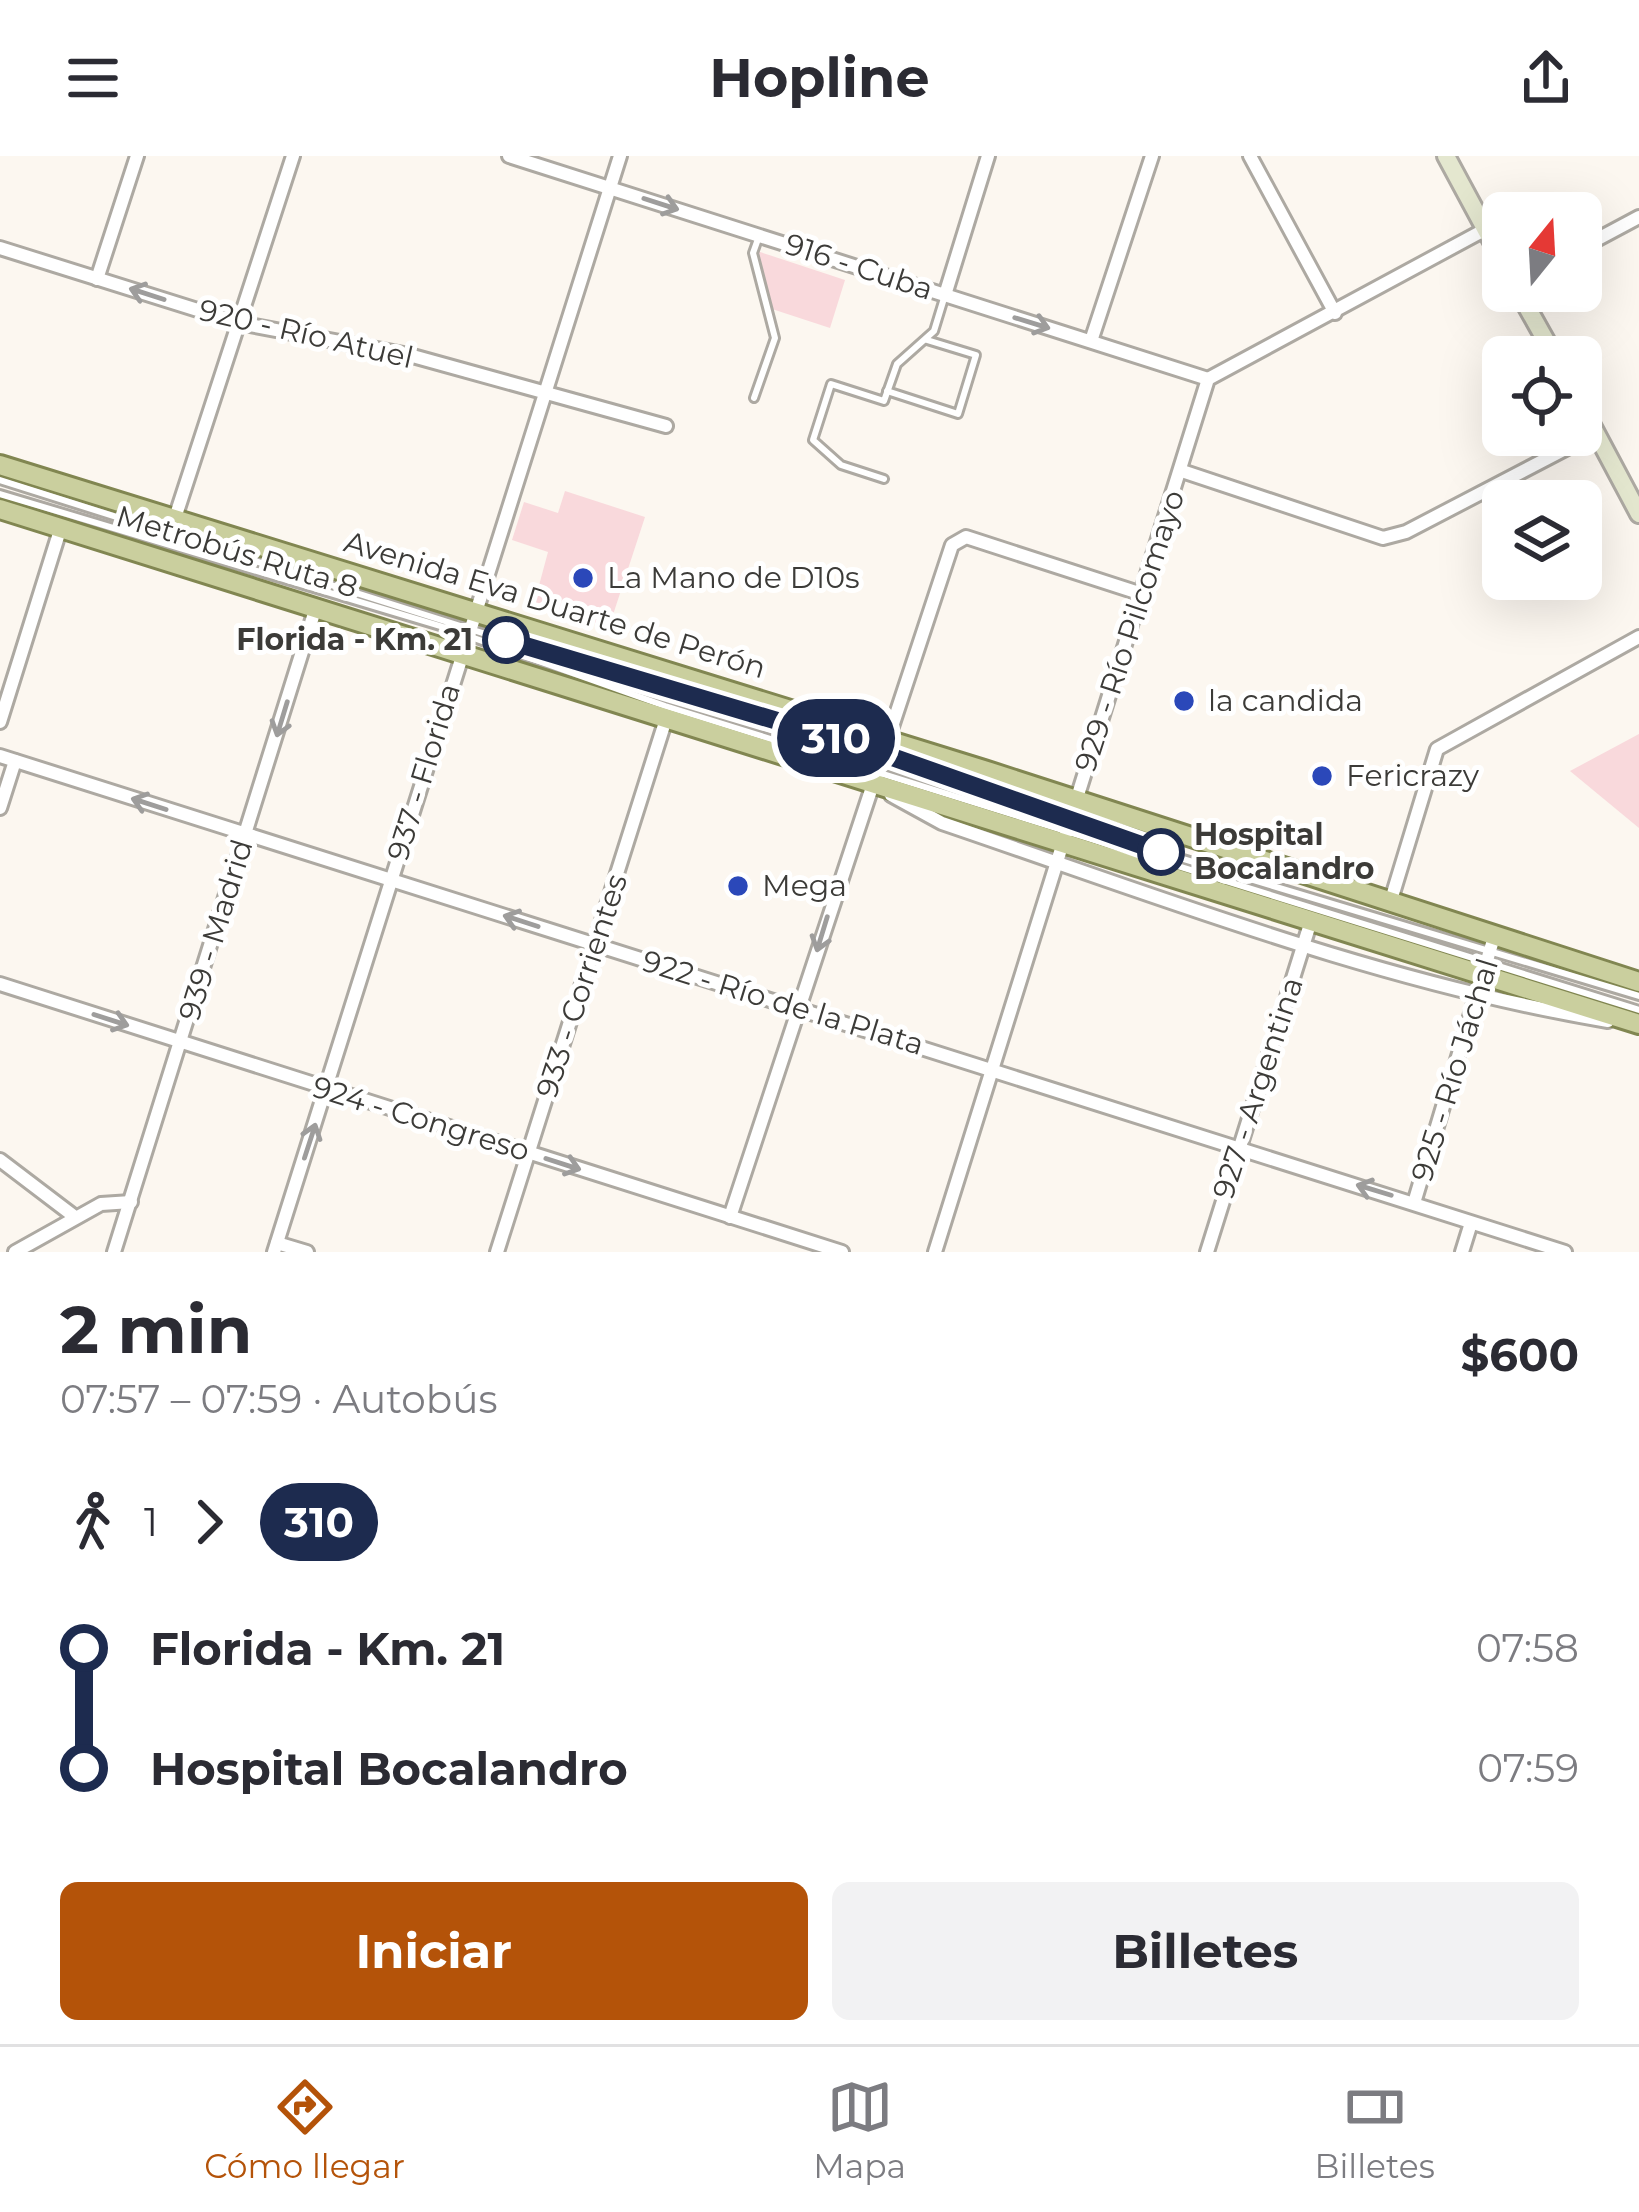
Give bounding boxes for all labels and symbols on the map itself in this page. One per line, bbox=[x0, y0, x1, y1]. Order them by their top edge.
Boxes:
north arrow bbox=[1482, 192, 1602, 312]
one-way arrow bbox=[641, 194, 679, 216]
street label: 916 - Cuba bbox=[780, 225, 938, 308]
one-way arrow bbox=[129, 282, 167, 304]
street label: 920 - Río Atuel bbox=[195, 291, 417, 376]
one-way arrow bbox=[1012, 313, 1050, 335]
street label: 929 - Río Pilcomayo bbox=[1067, 485, 1193, 776]
street label: Metrobús Ruta 8 bbox=[112, 497, 362, 606]
street label: Avenida Eva Duarte de Perón bbox=[340, 523, 770, 686]
place label: La Mano de D10s bbox=[607, 559, 860, 596]
marker: La Mano de D10s bbox=[570, 565, 596, 591]
marker: Florida - Km. 21 bbox=[484, 618, 528, 662]
place label: Florida - Km. 21 bbox=[236, 621, 473, 658]
street label: 937 - Florida bbox=[379, 679, 468, 865]
place label: la candida bbox=[1208, 682, 1363, 719]
marker: la candida bbox=[1171, 688, 1197, 714]
one-way arrow bbox=[270, 699, 292, 737]
line badge: 310 bbox=[767, 699, 905, 777]
place label: Fericrazy bbox=[1346, 757, 1480, 794]
marker: Fericrazy bbox=[1309, 763, 1335, 789]
one-way arrow bbox=[131, 792, 169, 814]
place label: Hospital Bocalandro bbox=[1194, 816, 1374, 887]
marker: Hospital Bocalandro bbox=[1139, 830, 1183, 874]
street label: 939 - Madrid bbox=[170, 835, 261, 1025]
place label: Mega bbox=[762, 867, 847, 904]
street label: 933 - Corrientes bbox=[528, 869, 635, 1102]
marker: Mega bbox=[725, 873, 751, 899]
one-way arrow bbox=[503, 909, 541, 931]
one-way arrow bbox=[809, 914, 831, 952]
street label: 922 - Río de la Plata bbox=[638, 942, 928, 1063]
street label: 925 - Río Jáchal bbox=[1403, 954, 1506, 1186]
street label: 927 - Argentina bbox=[1204, 973, 1311, 1203]
one-way arrow bbox=[91, 1011, 129, 1033]
street label: 924 - Congreso bbox=[308, 1068, 534, 1169]
one-way arrow bbox=[300, 1123, 322, 1161]
one-way arrow bbox=[543, 1154, 581, 1176]
one-way arrow bbox=[1356, 1178, 1394, 1200]

